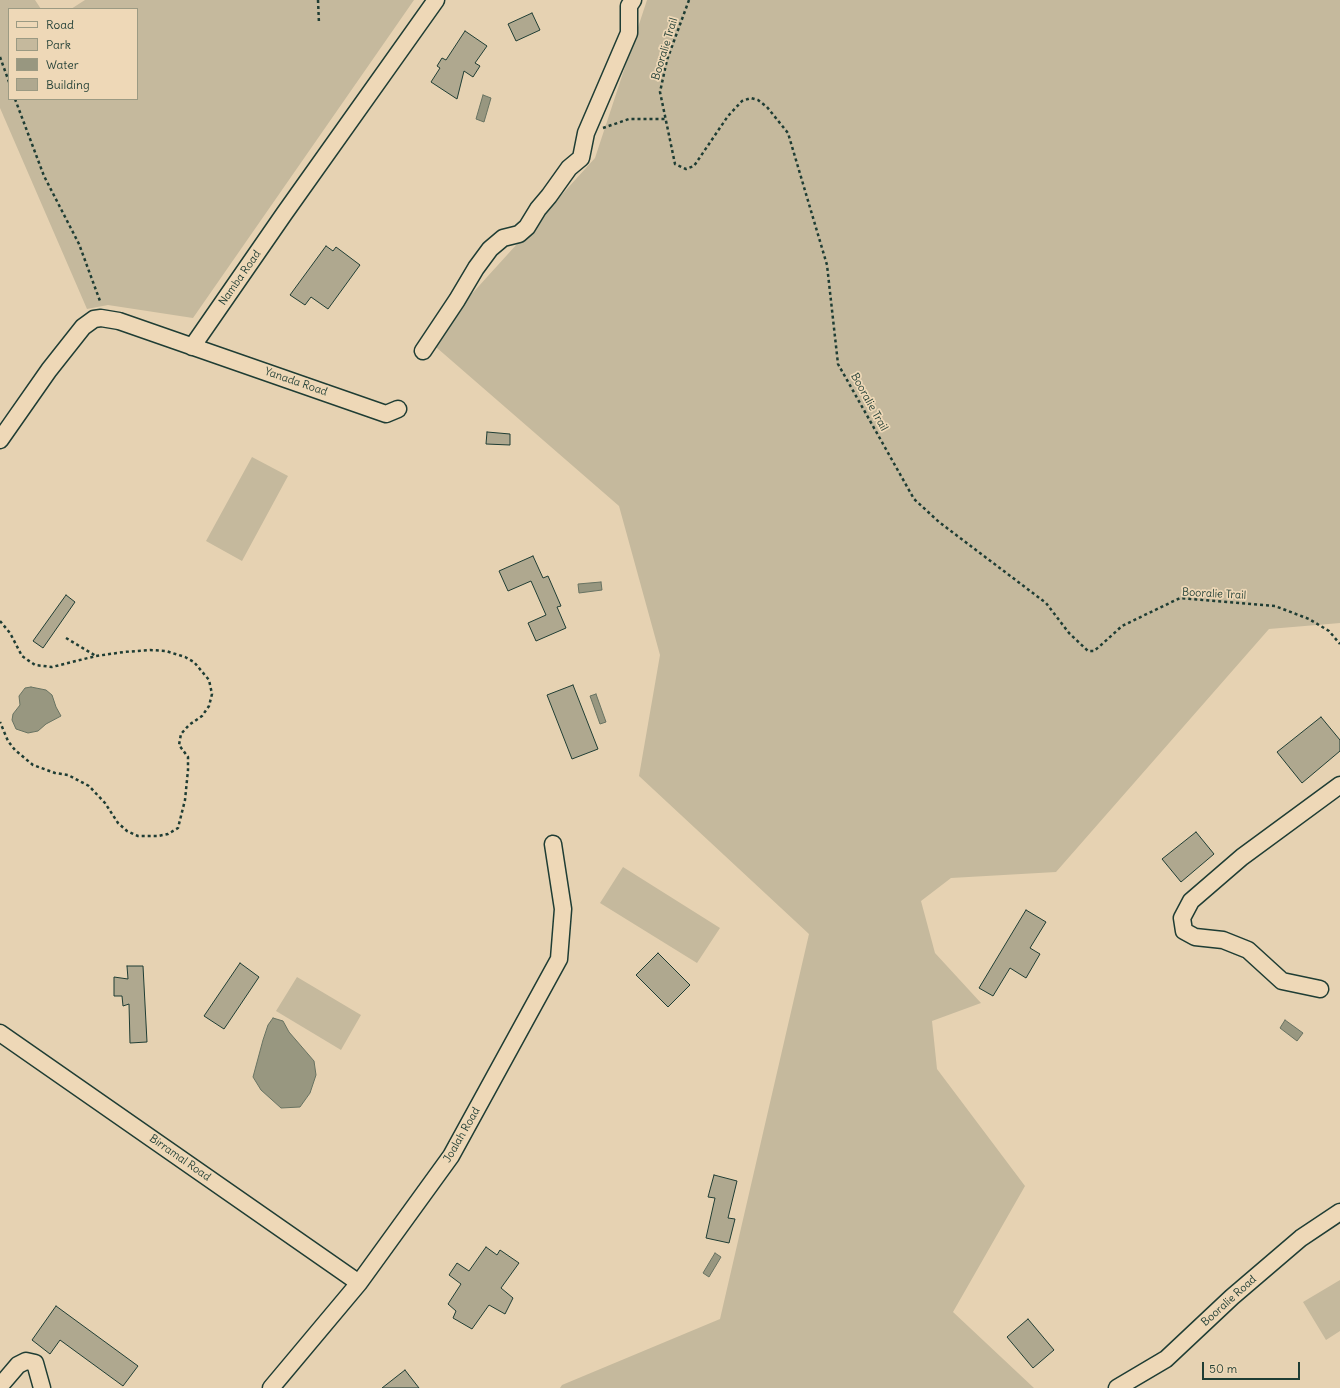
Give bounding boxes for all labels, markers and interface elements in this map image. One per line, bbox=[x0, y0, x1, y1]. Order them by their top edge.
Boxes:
legend bbox=[8, 8, 138, 100]
street label: Booralie Trail bbox=[649, 16, 681, 82]
text: Road bbox=[46, 17, 74, 32]
text: Park bbox=[46, 37, 71, 52]
text: Water bbox=[46, 57, 79, 72]
text: Building bbox=[46, 77, 90, 92]
street label: Namba Road bbox=[216, 248, 264, 308]
street label: Yanada Road bbox=[263, 365, 329, 399]
street label: Booralie Trail bbox=[848, 371, 890, 433]
street label: Booralie Trail bbox=[1182, 586, 1246, 602]
street label: Joalah Road bbox=[441, 1105, 483, 1165]
street label: Birramal Road bbox=[147, 1132, 213, 1184]
street label: Booralie Road bbox=[1199, 1273, 1259, 1329]
scale bar bbox=[1204, 1354, 1302, 1380]
text: 50 m bbox=[1209, 1361, 1237, 1376]

